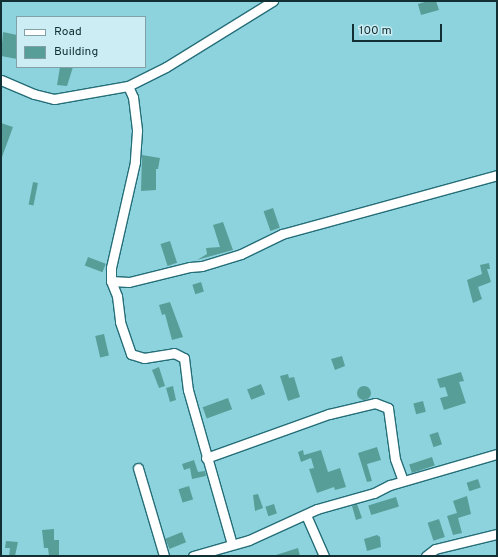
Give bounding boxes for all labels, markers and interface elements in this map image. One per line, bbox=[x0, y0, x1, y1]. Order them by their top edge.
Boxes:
legend bbox=[16, 16, 146, 68]
scale bar bbox=[354, 16, 444, 42]
text: 100 m bbox=[359, 23, 392, 39]
text: Road bbox=[54, 24, 82, 40]
text: Building bbox=[54, 44, 98, 60]

